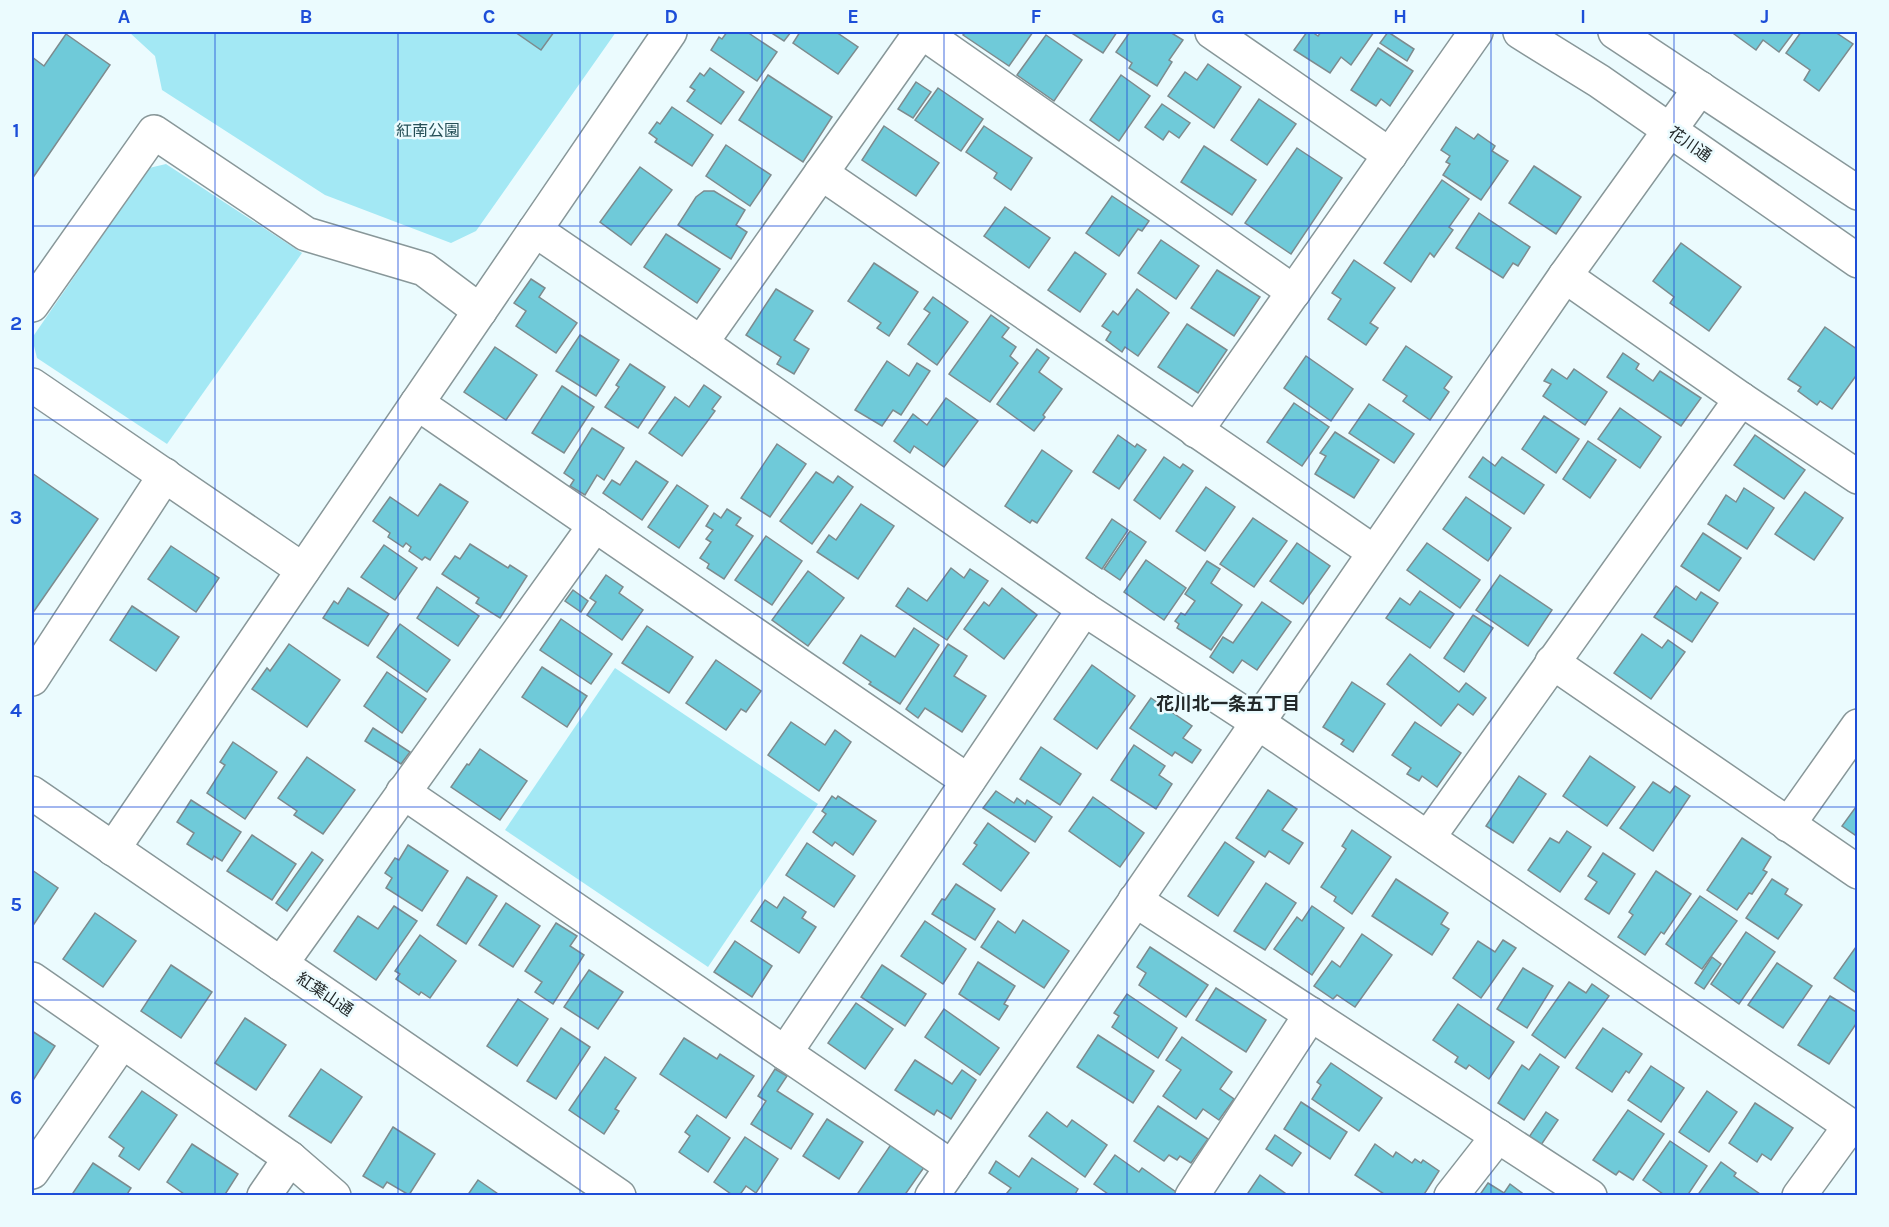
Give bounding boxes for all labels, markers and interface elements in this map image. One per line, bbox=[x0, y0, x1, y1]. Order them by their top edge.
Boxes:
text: A bbox=[118, 5, 131, 28]
text: B bbox=[300, 5, 312, 28]
text: C bbox=[483, 5, 495, 28]
text: D bbox=[664, 5, 678, 28]
text: E bbox=[847, 5, 859, 28]
text: F bbox=[1031, 5, 1042, 28]
text: G bbox=[1211, 5, 1225, 28]
text: H bbox=[1393, 5, 1407, 28]
text: I bbox=[1580, 5, 1586, 28]
text: J bbox=[1761, 5, 1769, 28]
text: 1 bbox=[12, 119, 20, 142]
park label: 紅南公園 bbox=[396, 121, 460, 140]
street label: 花川通 bbox=[1665, 122, 1715, 166]
text: 2 bbox=[10, 312, 22, 335]
text: 3 bbox=[10, 506, 22, 529]
district label: 花川北一条五丁目 bbox=[1156, 693, 1300, 715]
text: 4 bbox=[10, 699, 22, 722]
text: 5 bbox=[10, 893, 22, 916]
street label: 紅葉山通 bbox=[293, 968, 357, 1020]
text: 6 bbox=[10, 1086, 22, 1109]

